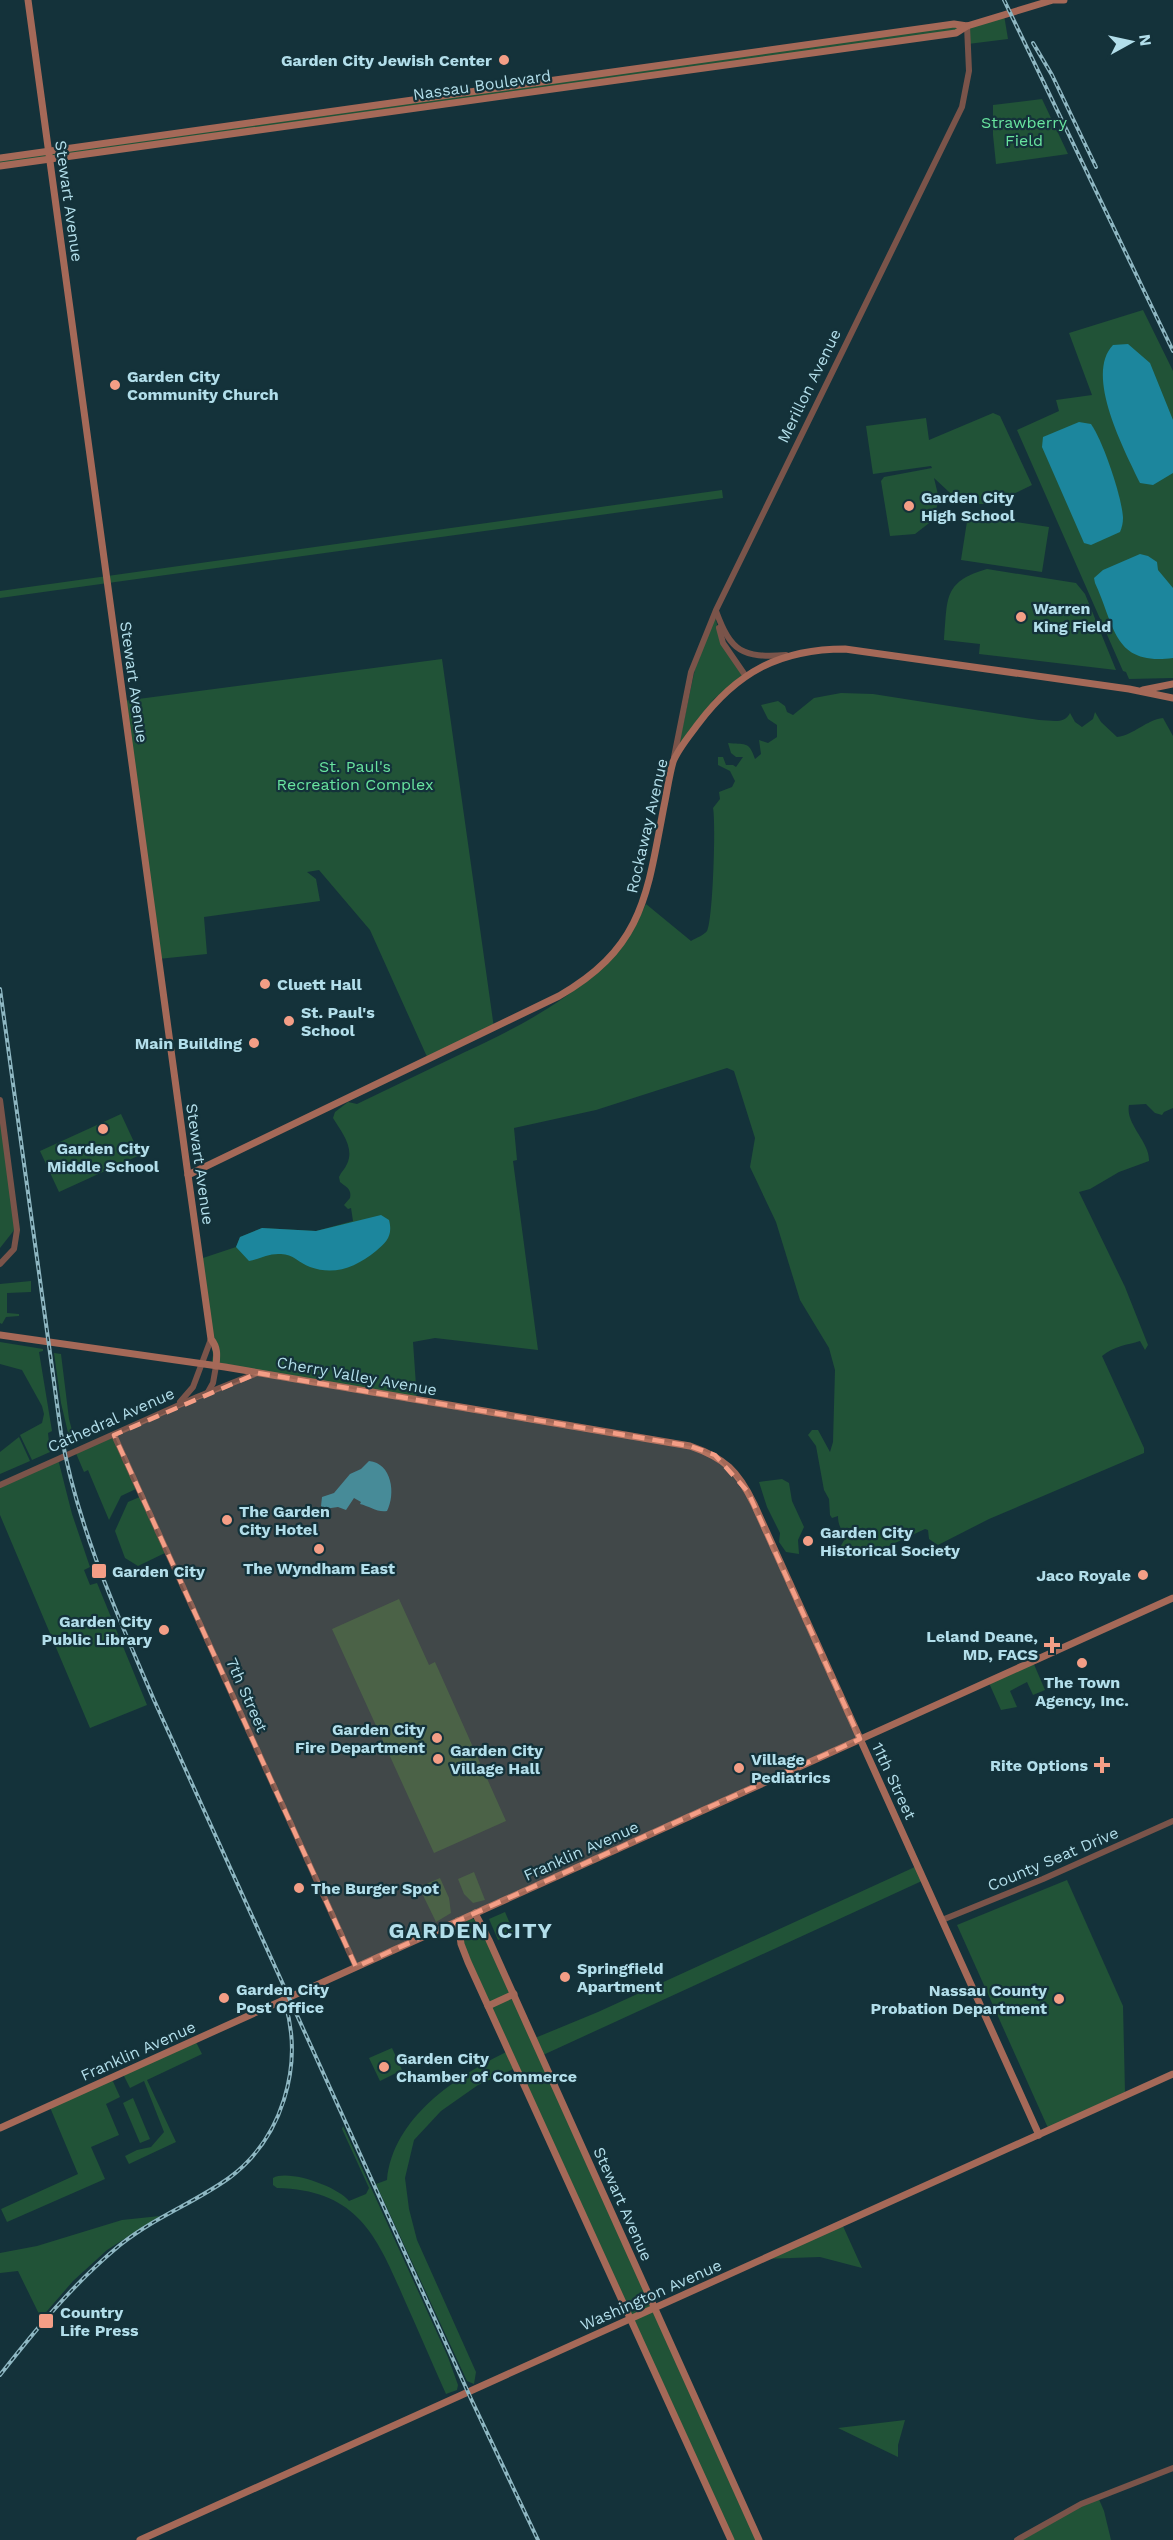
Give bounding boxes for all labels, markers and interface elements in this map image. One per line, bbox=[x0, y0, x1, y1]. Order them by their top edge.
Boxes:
north arrow bbox=[1101, 12, 1161, 72]
text: N bbox=[1135, 33, 1156, 47]
place label: Garden City Jewish Center bbox=[281, 51, 492, 70]
marker: Garden City Jewish Center bbox=[497, 53, 511, 67]
street label: Nassau Boulevard bbox=[412, 66, 552, 104]
park label: Strawberry Field bbox=[981, 113, 1068, 150]
street label: Stewart Avenue bbox=[51, 139, 87, 263]
street label: Merillon Avenue bbox=[773, 326, 845, 446]
place label: Garden City Community Church bbox=[127, 367, 279, 404]
marker: Garden City Community Church bbox=[108, 378, 122, 392]
place label: Garden City High School bbox=[921, 488, 1015, 525]
marker: Garden City High School bbox=[902, 499, 916, 513]
place label: Warren King Field bbox=[1033, 599, 1111, 636]
marker: Warren King Field bbox=[1014, 610, 1028, 624]
street label: Stewart Avenue bbox=[116, 620, 152, 744]
park label: St. Paul's Recreation Complex bbox=[277, 757, 433, 794]
street label: Rockaway Avenue bbox=[622, 757, 672, 895]
place label: Cluett Hall bbox=[277, 975, 362, 994]
marker: Cluett Hall bbox=[258, 977, 272, 991]
place label: St. Paul's School bbox=[301, 1003, 375, 1040]
marker: St. Paul's School bbox=[282, 1014, 296, 1028]
place label: Main Building bbox=[135, 1034, 242, 1053]
marker: Main Building bbox=[247, 1036, 261, 1050]
street label: Stewart Avenue bbox=[182, 1102, 218, 1226]
marker: Garden City Middle School bbox=[96, 1122, 110, 1136]
place label: Garden City Middle School bbox=[47, 1139, 160, 1176]
street label: Cherry Valley Avenue bbox=[275, 1353, 439, 1399]
street label: Cathedral Avenue bbox=[45, 1384, 177, 1456]
place label: The Garden City Hotel bbox=[239, 1502, 330, 1539]
marker: The Garden City Hotel bbox=[220, 1513, 234, 1527]
place label: Garden City Historical Society bbox=[820, 1523, 961, 1560]
marker: Garden City Historical Society bbox=[801, 1534, 815, 1548]
marker: The Wyndham East bbox=[312, 1542, 326, 1556]
place label: The Wyndham East bbox=[243, 1559, 395, 1578]
marker: Garden City bbox=[90, 1562, 108, 1580]
place label: Garden City bbox=[112, 1562, 206, 1581]
place label: Jaco Royale bbox=[1036, 1566, 1131, 1585]
marker: Jaco Royale bbox=[1136, 1568, 1150, 1582]
place label: Garden City Public Library bbox=[42, 1612, 153, 1649]
marker: Garden City Public Library bbox=[157, 1623, 171, 1637]
place label: Leland Deane, MD, FACS bbox=[926, 1627, 1038, 1664]
marker: Leland Deane, MD, FACS bbox=[1043, 1636, 1061, 1654]
street label: 7th Street bbox=[222, 1655, 272, 1735]
marker: The Town Agency, Inc. bbox=[1075, 1656, 1089, 1670]
place label: The Town Agency, Inc. bbox=[1035, 1673, 1129, 1710]
place label: Garden City Fire Department bbox=[295, 1720, 426, 1757]
marker: Garden City Fire Department bbox=[430, 1731, 444, 1745]
street label: 11th Street bbox=[868, 1740, 920, 1823]
place label: Garden City Village Hall bbox=[450, 1741, 544, 1778]
place label: Village Pediatrics bbox=[751, 1750, 831, 1787]
marker: Garden City Village Hall bbox=[431, 1752, 445, 1766]
place label: Rite Options bbox=[990, 1756, 1088, 1775]
marker: Rite Options bbox=[1093, 1756, 1111, 1774]
marker: Village Pediatrics bbox=[732, 1761, 746, 1775]
street label: Franklin Avenue bbox=[521, 1817, 641, 1885]
street label: County Seat Drive bbox=[985, 1823, 1121, 1895]
place label: The Burger Spot bbox=[311, 1879, 439, 1898]
marker: The Burger Spot bbox=[292, 1881, 306, 1895]
district label: GARDEN CITY bbox=[388, 1918, 554, 1943]
place label: Springfield Apartment bbox=[577, 1959, 664, 1996]
marker: Springfield Apartment bbox=[558, 1970, 572, 1984]
place label: Garden City Post Office bbox=[236, 1980, 330, 2017]
place label: Nassau County Probation Department bbox=[870, 1981, 1048, 2018]
marker: Garden City Post Office bbox=[217, 1991, 231, 2005]
marker: Nassau County Probation Department bbox=[1052, 1992, 1066, 2006]
street label: Franklin Avenue bbox=[78, 2017, 198, 2085]
place label: Garden City Chamber of Commerce bbox=[396, 2049, 577, 2086]
marker: Garden City Chamber of Commerce bbox=[377, 2060, 391, 2074]
street label: Stewart Avenue bbox=[589, 2144, 657, 2264]
street label: Washington Avenue bbox=[578, 2255, 724, 2335]
place label: Country Life Press bbox=[60, 2303, 139, 2340]
marker: Country Life Press bbox=[37, 2312, 55, 2330]

